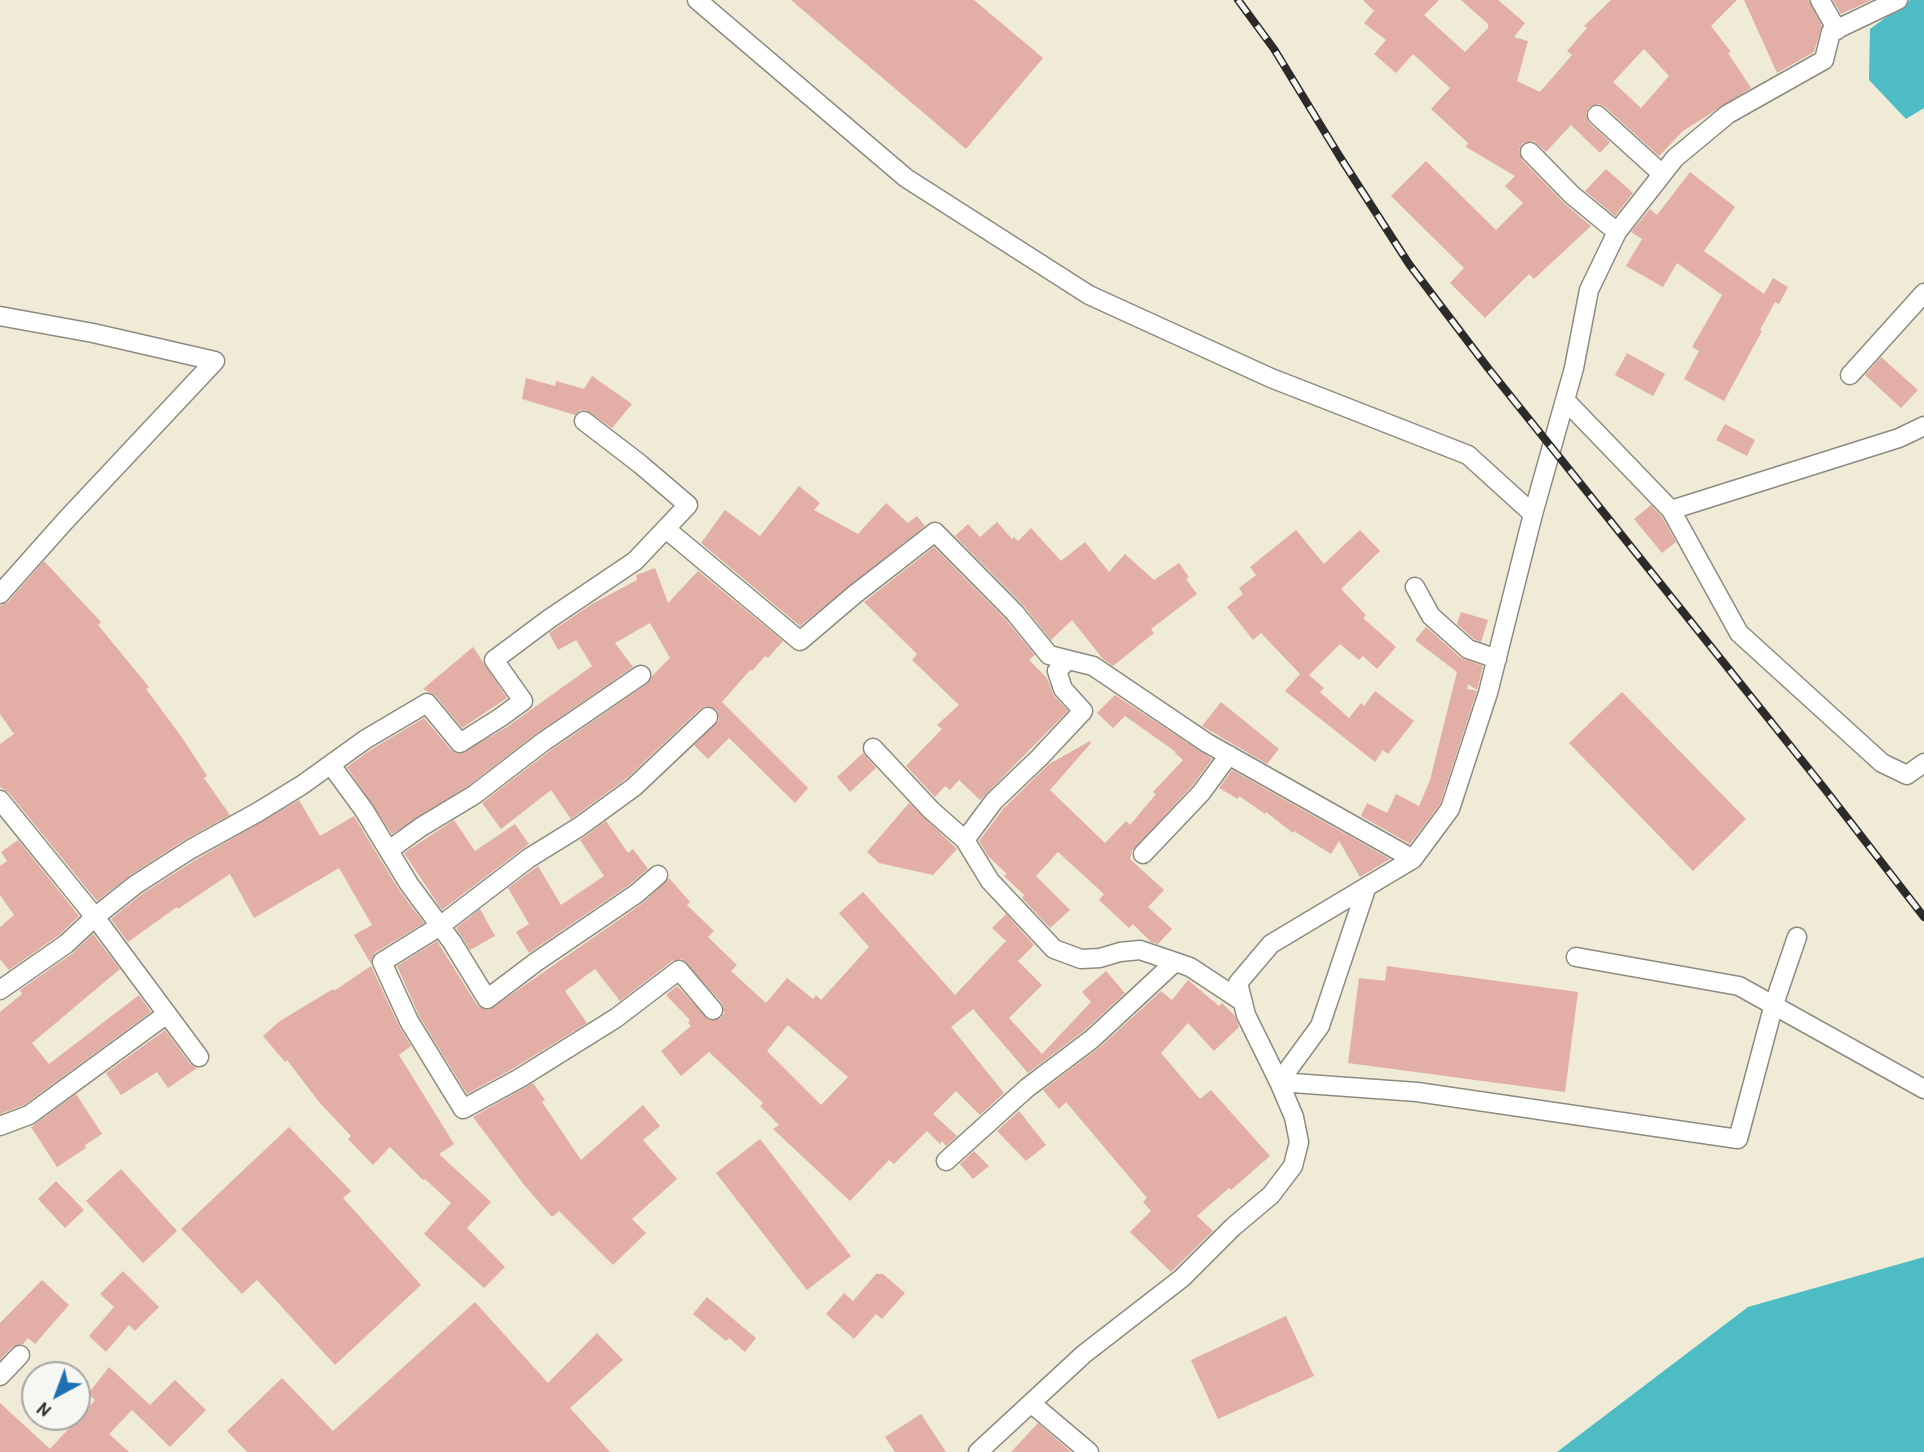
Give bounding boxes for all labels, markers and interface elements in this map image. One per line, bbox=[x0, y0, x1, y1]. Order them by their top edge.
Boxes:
north arrow bbox=[21, 1361, 91, 1431]
text: N bbox=[31, 1397, 56, 1423]

